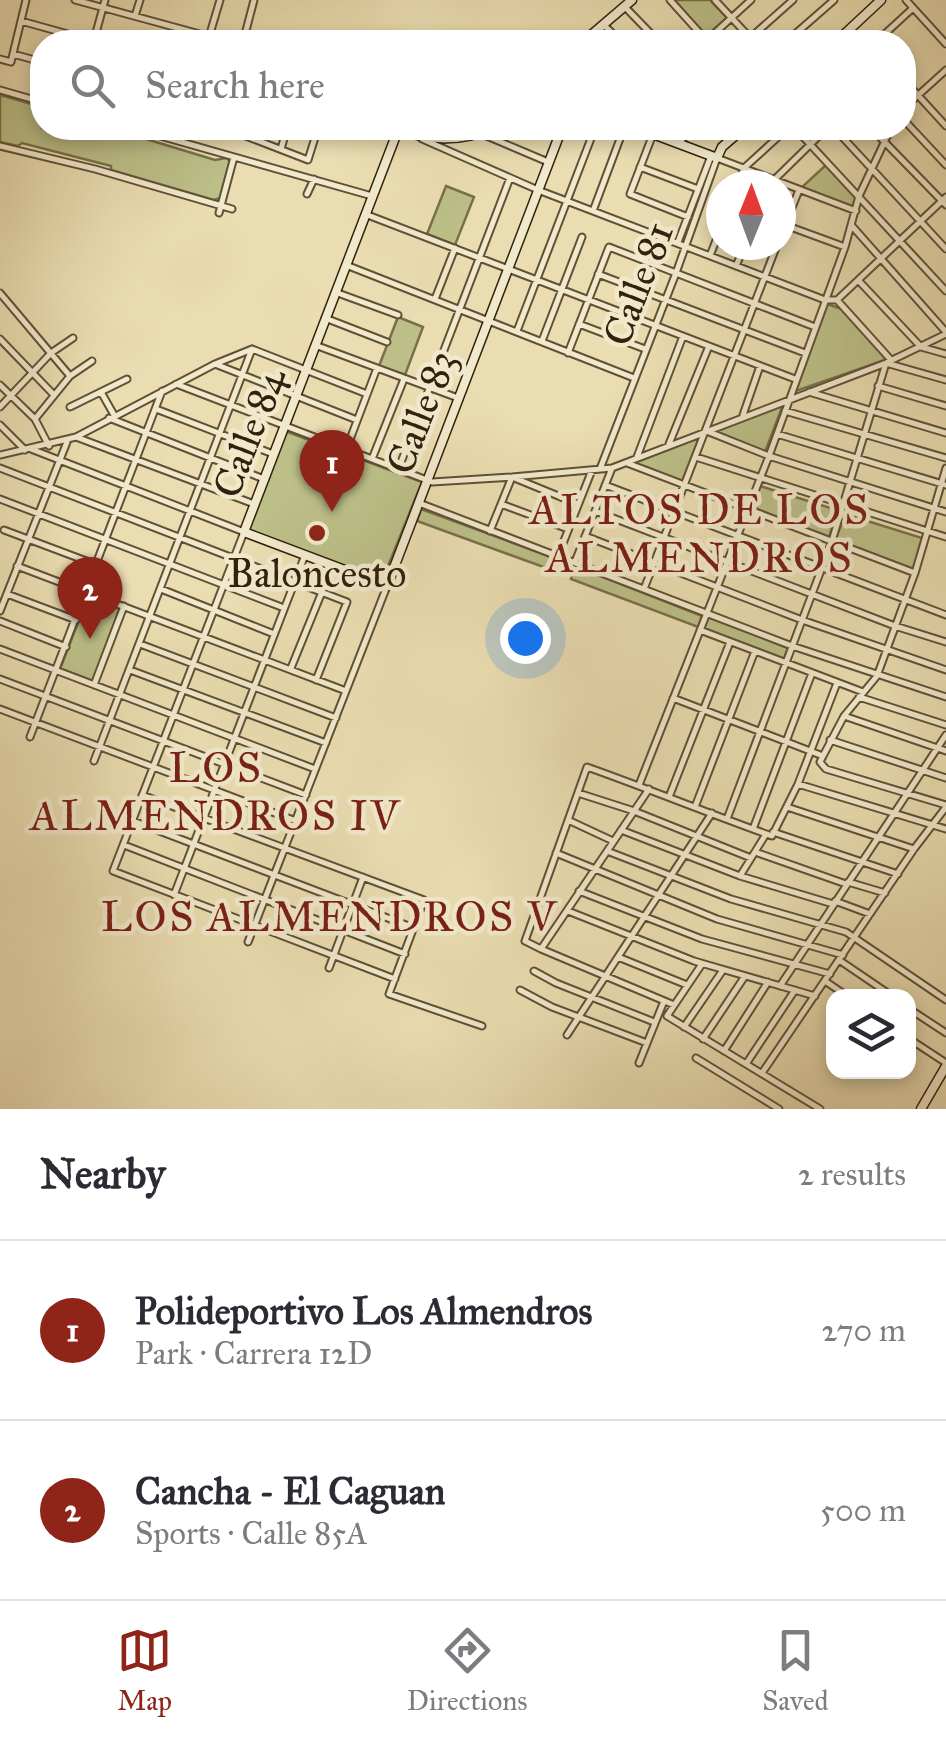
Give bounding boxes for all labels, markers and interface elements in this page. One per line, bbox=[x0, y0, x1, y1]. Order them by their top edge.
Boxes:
search box bbox=[30, 30, 916, 140]
icon: search bbox=[65, 58, 120, 113]
text: Search here bbox=[145, 62, 325, 108]
north arrow bbox=[706, 170, 796, 260]
street label: Calle 81 bbox=[592, 215, 684, 353]
street label: Calle 83 bbox=[375, 343, 467, 481]
street label: Calle 84 bbox=[202, 360, 297, 505]
pin: 1 bbox=[300, 430, 364, 512]
district label: ALTOS DE LOS ALMENDROS bbox=[527, 484, 871, 584]
marker: Baloncesto bbox=[306, 522, 328, 544]
place label: Baloncesto bbox=[228, 549, 406, 598]
pin: 2 bbox=[58, 556, 122, 639]
your location bbox=[500, 613, 551, 664]
district label: LOS ALMENDROS IV bbox=[28, 742, 402, 842]
district label: LOS ALMENDROS V bbox=[101, 891, 559, 943]
map controls bbox=[826, 989, 916, 1079]
button: layers bbox=[826, 989, 916, 1079]
text: Nearby bbox=[40, 1148, 165, 1200]
text: 2 results bbox=[798, 1155, 906, 1194]
text: Polideportivo Los Almendros bbox=[135, 1288, 592, 1334]
text: 1 bbox=[66, 1311, 79, 1350]
text: 270 m bbox=[822, 1311, 906, 1350]
text: Park · Carrera 12D bbox=[135, 1334, 372, 1373]
text: Cancha - El Caguan bbox=[135, 1468, 445, 1514]
text: 2 bbox=[65, 1491, 80, 1530]
text: 500 m bbox=[820, 1491, 906, 1530]
text: Sports · Calle 85A bbox=[135, 1514, 368, 1553]
tab: Map bbox=[117, 1623, 172, 1718]
tab: Directions bbox=[407, 1623, 528, 1718]
tab: Saved bbox=[762, 1623, 829, 1718]

